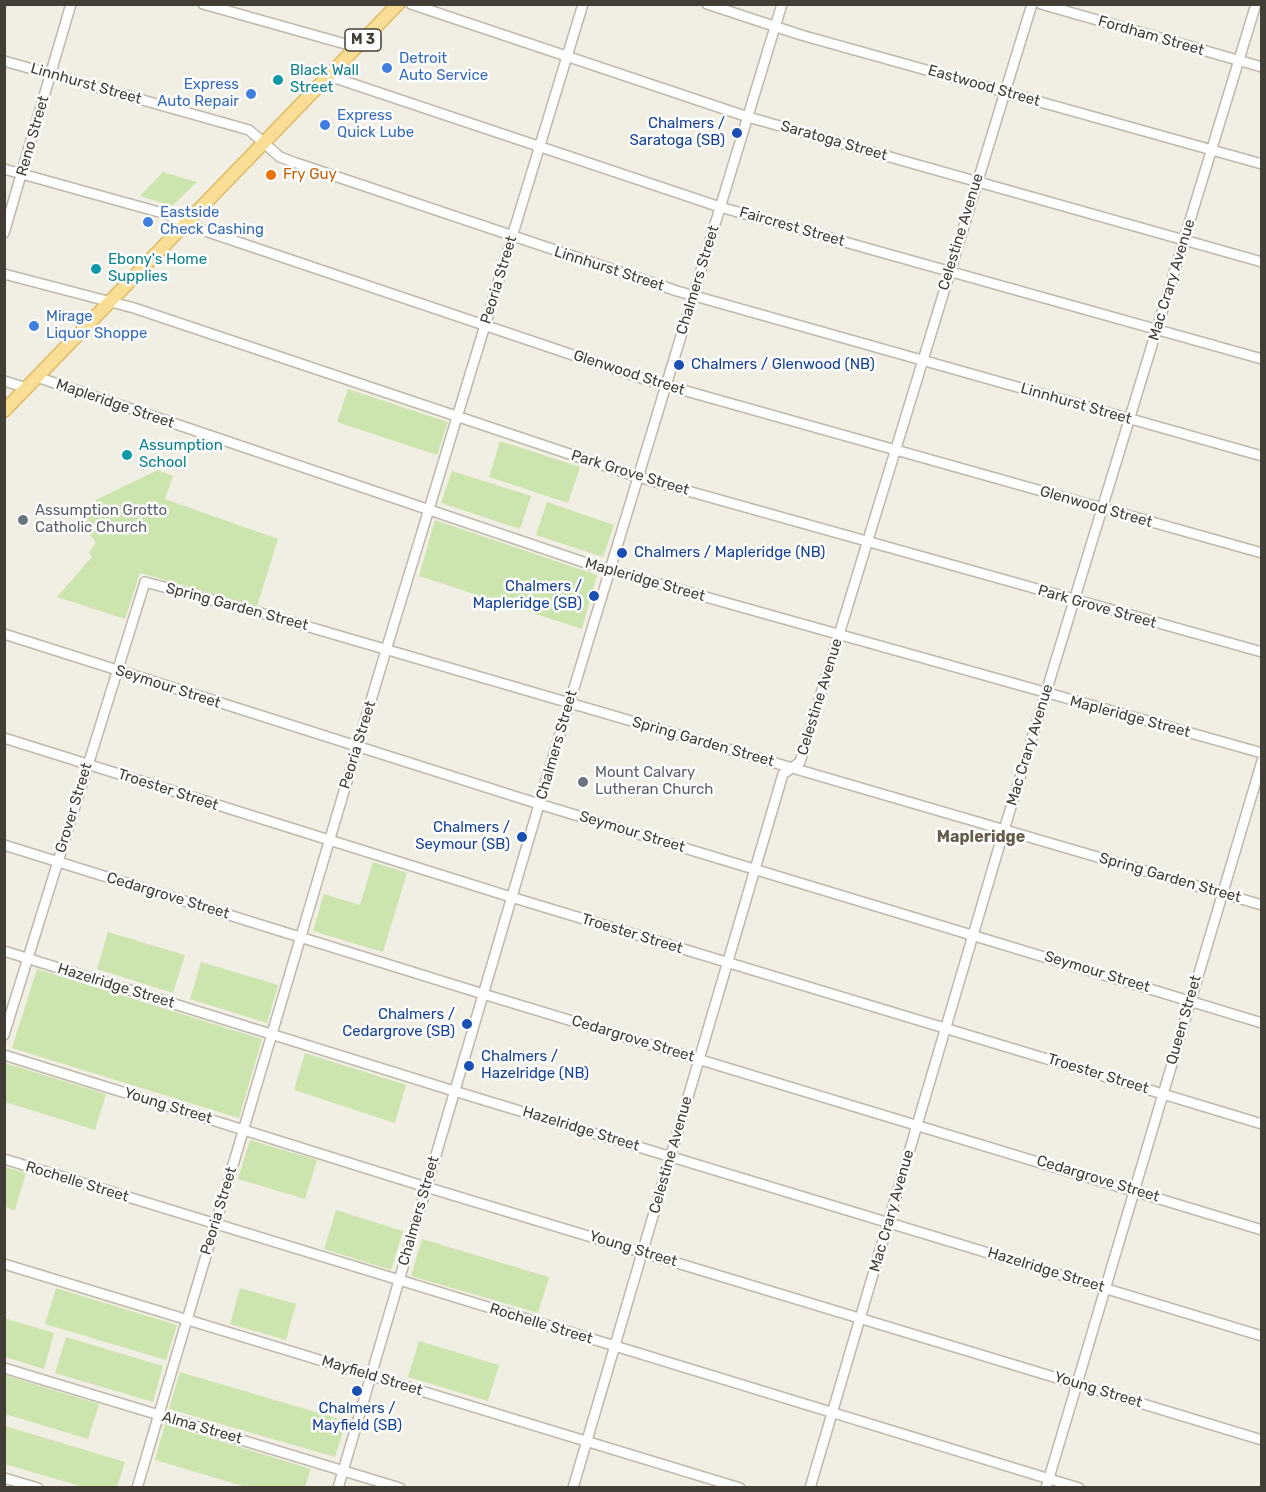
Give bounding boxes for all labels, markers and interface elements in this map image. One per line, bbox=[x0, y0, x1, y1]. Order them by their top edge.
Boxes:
street label: Fordham Street bbox=[1096, 12, 1206, 60]
road number: M 3 bbox=[345, 29, 381, 51]
place label: Detroit Auto Service bbox=[399, 50, 488, 85]
street label: Linnhurst Street bbox=[28, 60, 144, 108]
marker: Detroit Auto Service bbox=[380, 61, 394, 75]
street label: Eastwood Street bbox=[926, 61, 1042, 111]
place label: Black Wall Street bbox=[290, 62, 359, 97]
marker: Black Wall Street bbox=[271, 73, 285, 87]
place label: Express Auto Repair bbox=[157, 76, 239, 111]
marker: Express Auto Repair bbox=[244, 87, 258, 101]
street label: Reno Street bbox=[13, 94, 53, 178]
place label: Express Quick Lube bbox=[337, 107, 414, 142]
place label: Chalmers / Saratoga (SB) bbox=[629, 115, 725, 150]
street label: Saratoga Street bbox=[779, 117, 889, 165]
marker: Express Quick Lube bbox=[318, 118, 332, 132]
marker: Chalmers / Saratoga (SB) bbox=[730, 126, 744, 140]
place label: Fry Guy bbox=[283, 166, 337, 184]
marker: Fry Guy bbox=[264, 168, 278, 182]
street label: Celestine Avenue bbox=[935, 171, 987, 293]
street label: Faircrest Street bbox=[737, 203, 847, 251]
place label: Eastside Check Cashing bbox=[160, 204, 264, 239]
marker: Eastside Check Cashing bbox=[141, 215, 155, 229]
street label: Mac Crary Avenue bbox=[1145, 217, 1199, 343]
street label: Chalmers Street bbox=[673, 223, 723, 337]
street label: Peoria Street bbox=[477, 234, 521, 326]
street label: Linnhurst Street bbox=[552, 243, 666, 295]
place label: Ebony's Home Supplies bbox=[108, 251, 207, 286]
marker: Ebony's Home Supplies bbox=[89, 262, 103, 276]
place label: Mirage Liquor Shoppe bbox=[46, 308, 147, 343]
marker: Mirage Liquor Shoppe bbox=[27, 319, 41, 333]
street label: Glenwood Street bbox=[571, 346, 687, 400]
place label: Chalmers / Glenwood (NB) bbox=[691, 356, 875, 374]
marker: Chalmers / Glenwood (NB) bbox=[672, 358, 686, 372]
street label: Mapleridge Street bbox=[54, 375, 176, 433]
street label: Linnhurst Street bbox=[1018, 380, 1134, 428]
place label: Assumption School bbox=[139, 437, 223, 472]
street label: Park Grove Street bbox=[569, 446, 691, 500]
marker: Assumption School bbox=[120, 448, 134, 462]
street label: Glenwood Street bbox=[1038, 482, 1154, 532]
place label: Assumption Grotto Catholic Church bbox=[35, 502, 167, 537]
marker: Assumption Grotto Catholic Church bbox=[16, 513, 30, 527]
place label: Chalmers / Mapleridge (NB) bbox=[634, 544, 825, 562]
marker: Chalmers / Mapleridge (NB) bbox=[615, 546, 629, 560]
street label: Mapleridge Street bbox=[583, 554, 707, 606]
place label: Chalmers / Mapleridge (SB) bbox=[473, 578, 582, 613]
street label: Spring Garden Street bbox=[164, 579, 310, 635]
street label: Park Grove Street bbox=[1036, 581, 1158, 633]
marker: Chalmers / Mapleridge (SB) bbox=[587, 589, 601, 603]
street label: Celestine Avenue bbox=[794, 636, 846, 758]
street label: Seymour Street bbox=[113, 662, 223, 712]
street label: Mac Crary Avenue bbox=[1003, 682, 1057, 808]
street label: Chalmers Street bbox=[533, 688, 581, 802]
street label: Mapleridge Street bbox=[1068, 692, 1192, 742]
street label: Peoria Street bbox=[336, 699, 380, 791]
street label: Spring Garden Street bbox=[630, 713, 776, 771]
street label: Grover Street bbox=[52, 761, 96, 855]
place label: Mount Calvary Lutheran Church bbox=[595, 764, 713, 799]
street label: Troester Street bbox=[115, 765, 221, 815]
marker: Mount Calvary Lutheran Church bbox=[576, 775, 590, 789]
street label: Seymour Street bbox=[577, 807, 687, 857]
place label: Chalmers / Seymour (SB) bbox=[415, 819, 510, 854]
district label: Mapleridge bbox=[937, 827, 1025, 847]
marker: Chalmers / Seymour (SB) bbox=[515, 830, 529, 844]
street label: Spring Garden Street bbox=[1097, 849, 1243, 907]
street label: Cedargrove Street bbox=[104, 869, 232, 923]
street label: Troester Street bbox=[579, 910, 685, 958]
street label: Seymour Street bbox=[1042, 947, 1152, 997]
street label: Hazelridge Street bbox=[55, 960, 177, 1012]
street label: Queen Street bbox=[1163, 973, 1205, 1067]
place label: Chalmers / Cedargrove (SB) bbox=[342, 1006, 455, 1041]
street label: Cedargrove Street bbox=[569, 1012, 697, 1066]
marker: Chalmers / Cedargrove (SB) bbox=[460, 1017, 474, 1031]
place label: Chalmers / Hazelridge (NB) bbox=[481, 1048, 589, 1083]
street label: Troester Street bbox=[1045, 1050, 1151, 1098]
marker: Chalmers / Hazelridge (NB) bbox=[462, 1059, 476, 1073]
street label: Young Street bbox=[122, 1084, 214, 1128]
street label: Celestine Avenue bbox=[646, 1094, 696, 1216]
street label: Hazelridge Street bbox=[520, 1103, 642, 1155]
street label: Mac Crary Avenue bbox=[866, 1148, 918, 1274]
street label: Cedargrove Street bbox=[1034, 1152, 1162, 1206]
street label: Chalmers Street bbox=[395, 1154, 443, 1268]
street label: Rochelle Street bbox=[23, 1158, 131, 1206]
street label: Peoria Street bbox=[197, 1165, 241, 1257]
street label: Young Street bbox=[587, 1227, 679, 1271]
street label: Hazelridge Street bbox=[985, 1244, 1107, 1296]
street label: Rochelle Street bbox=[487, 1300, 595, 1348]
street label: Mayfield Street bbox=[319, 1352, 425, 1400]
street label: Young Street bbox=[1052, 1368, 1144, 1412]
marker: Chalmers / Mayfield (SB) bbox=[350, 1384, 364, 1398]
place label: Chalmers / Mayfield (SB) bbox=[312, 1400, 402, 1435]
street label: Alma Street bbox=[160, 1408, 244, 1448]

